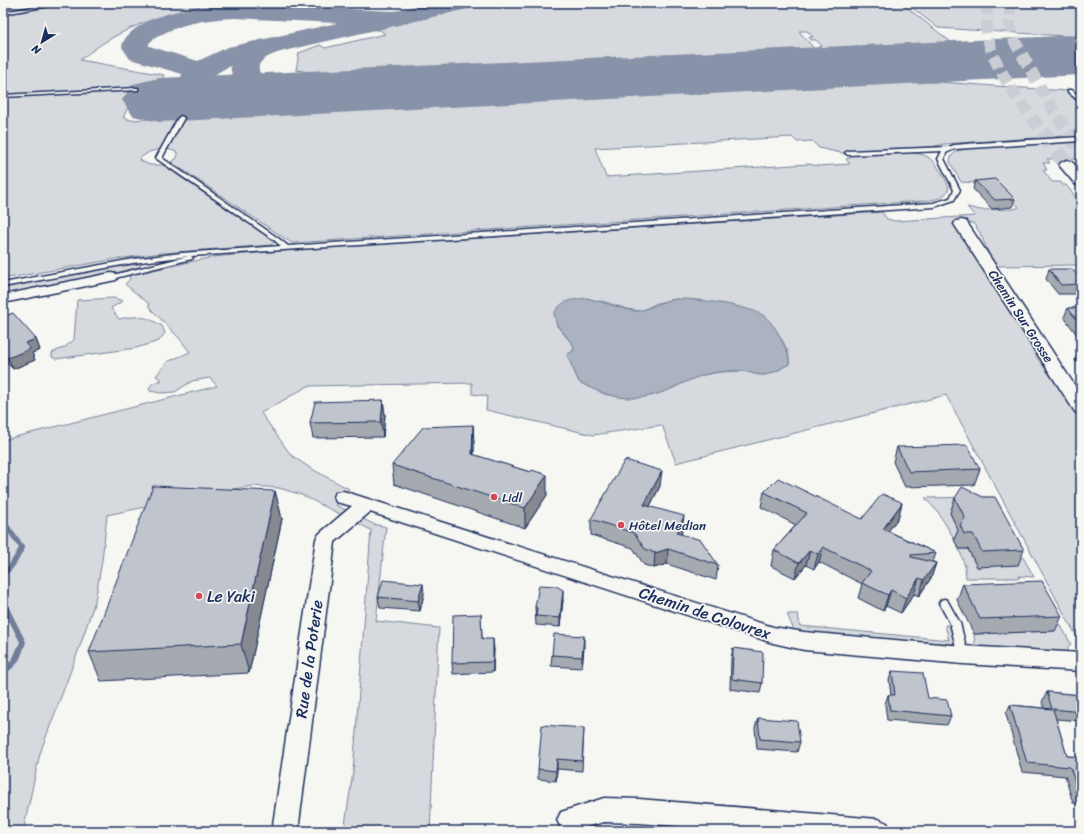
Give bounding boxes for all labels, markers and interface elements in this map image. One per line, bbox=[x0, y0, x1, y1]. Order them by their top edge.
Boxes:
north arrow bbox=[22, 22, 62, 62]
text: N bbox=[27, 39, 46, 60]
street label: Chemin Sur Grosse bbox=[982, 265, 1060, 368]
place label: Lidl bbox=[502, 486, 522, 509]
marker: Lidl bbox=[489, 492, 499, 502]
place label: Hôtel Median bbox=[629, 514, 706, 537]
marker: Hôtel Median bbox=[616, 520, 626, 530]
street label: Chemin de Colovrex bbox=[635, 578, 775, 648]
place label: Le Yaki bbox=[207, 582, 255, 611]
marker: Le Yaki bbox=[194, 591, 204, 601]
street label: Rue de la Poterie bbox=[286, 598, 332, 720]

